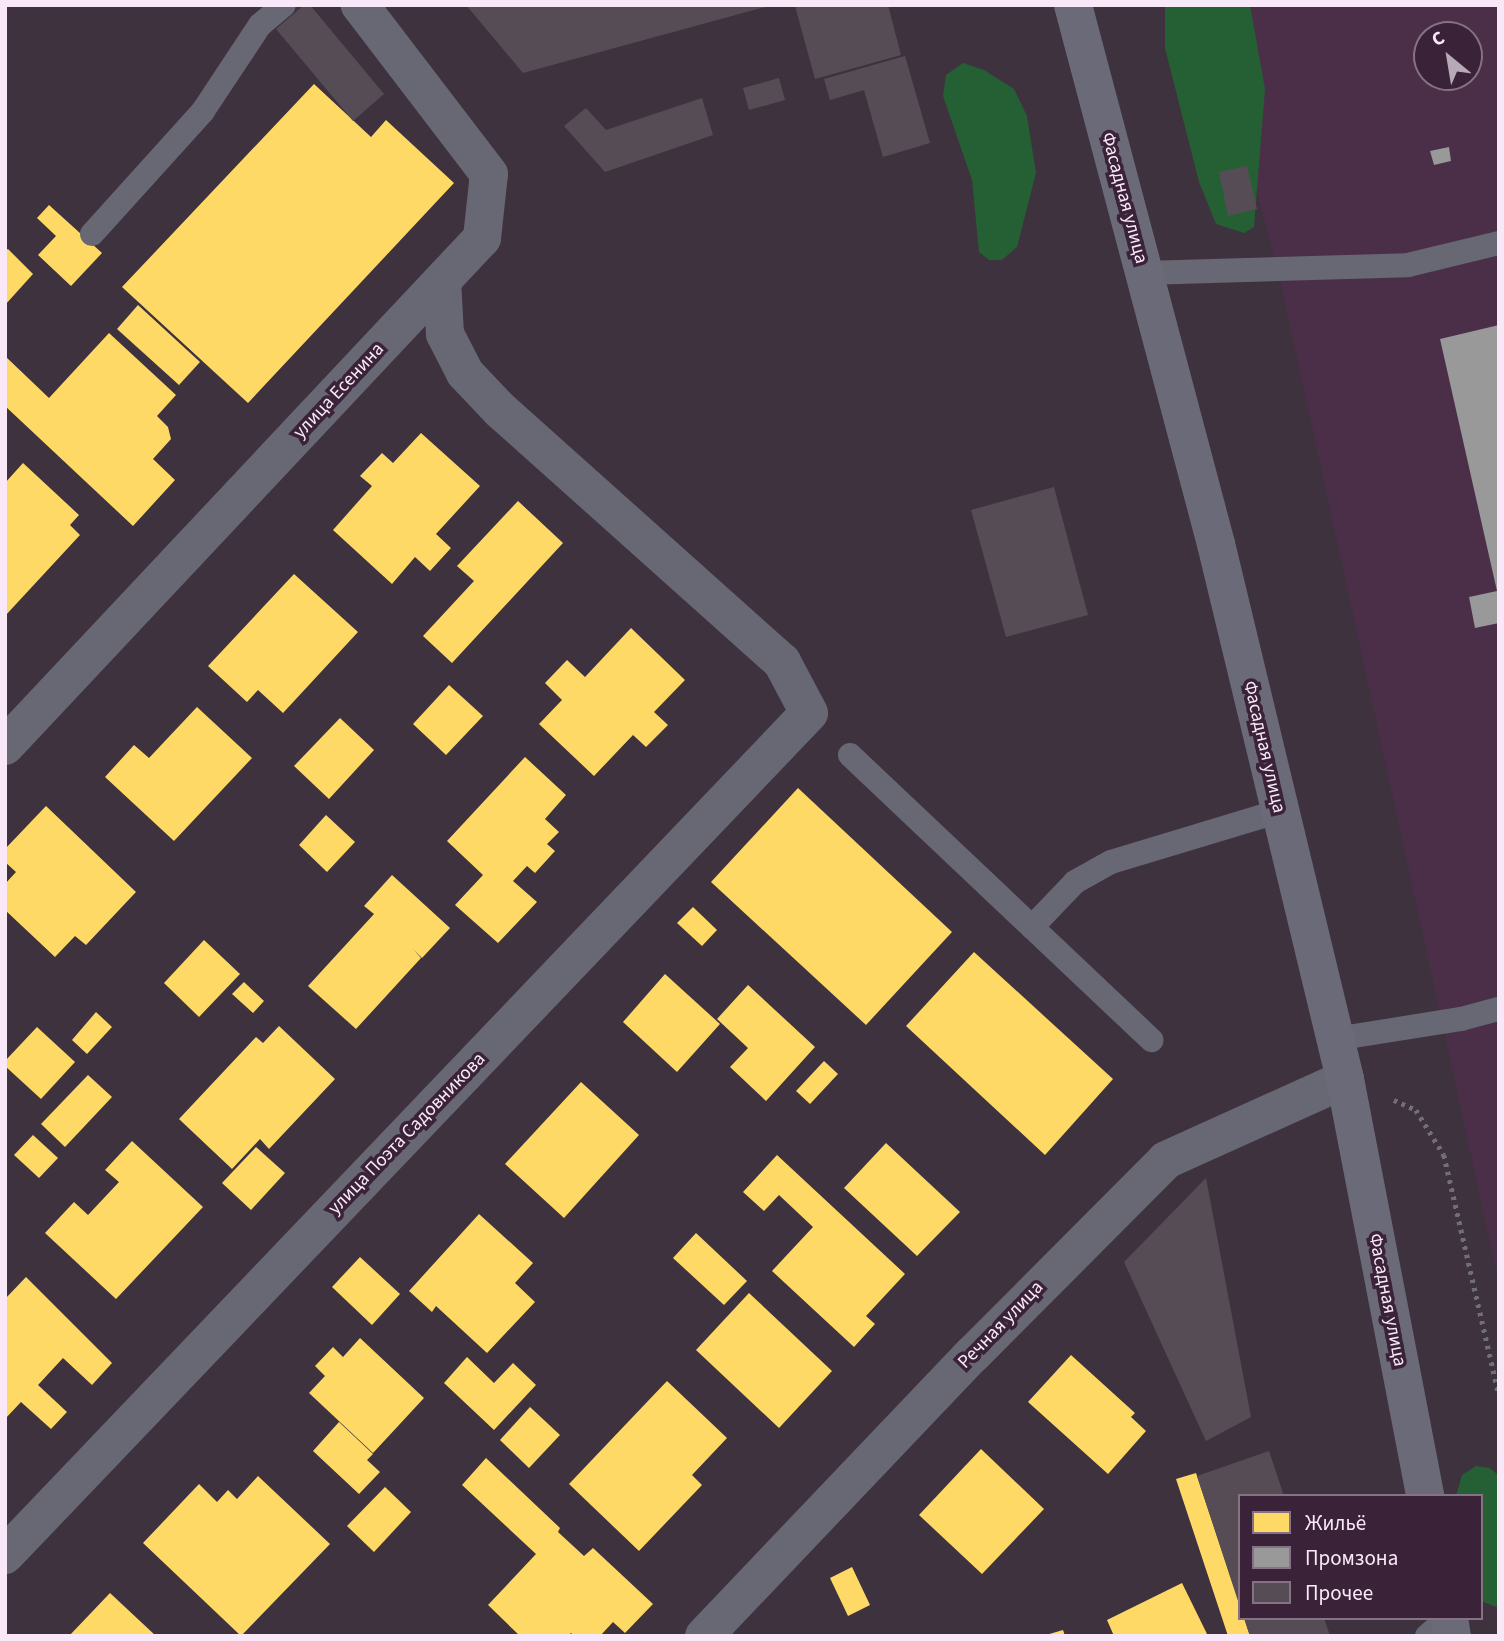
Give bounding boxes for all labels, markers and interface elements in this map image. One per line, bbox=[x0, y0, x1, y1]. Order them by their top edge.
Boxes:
north arrow bbox=[1413, 21, 1483, 91]
text: С bbox=[1427, 25, 1450, 54]
street label: Фасадная улица bbox=[1096, 130, 1152, 266]
street label: улица Есенина bbox=[289, 338, 389, 444]
street label: Фасадная улица bbox=[1238, 679, 1290, 815]
street label: улица Поэта Садовникова bbox=[324, 1048, 490, 1220]
street label: Фасадная улица bbox=[1363, 1232, 1411, 1368]
street label: Речная улица bbox=[954, 1276, 1048, 1374]
legend bbox=[1238, 1494, 1483, 1620]
text: Жильё bbox=[1305, 1508, 1366, 1538]
text: Промзона bbox=[1305, 1543, 1398, 1573]
text: Прочее bbox=[1305, 1578, 1373, 1608]

